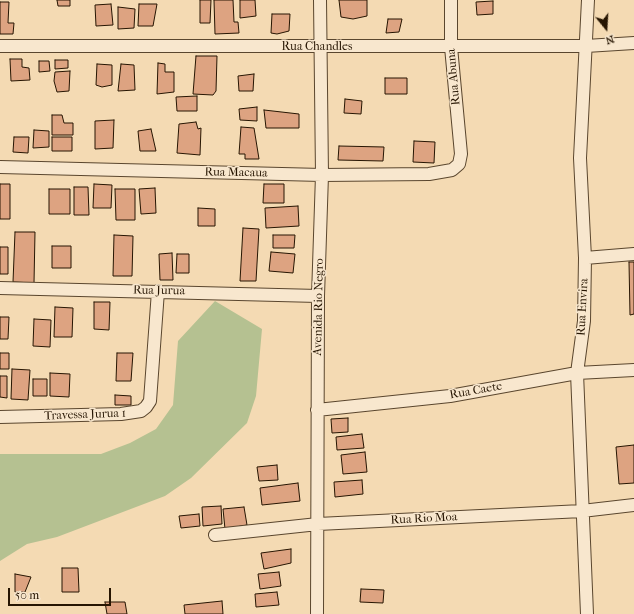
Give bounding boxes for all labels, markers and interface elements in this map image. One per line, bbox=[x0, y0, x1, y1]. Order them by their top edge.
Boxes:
north arrow bbox=[586, 8, 626, 48]
text: N bbox=[604, 32, 616, 47]
street label: Rua Chandles bbox=[282, 40, 352, 54]
street label: Rua Abuna bbox=[444, 48, 464, 106]
street label: Rua Macaua bbox=[204, 165, 268, 181]
street label: Avenida Rio Negro bbox=[311, 258, 327, 356]
street label: Rua Envira bbox=[574, 278, 592, 336]
street label: Rua Jurua bbox=[133, 283, 185, 299]
street label: Rua Caete bbox=[449, 379, 503, 403]
street label: Travessa Jurua 1 bbox=[44, 406, 126, 424]
street label: Rua Rio Moa bbox=[390, 510, 458, 528]
scale bar bbox=[10, 580, 113, 606]
text: 50 m bbox=[15, 588, 39, 602]

